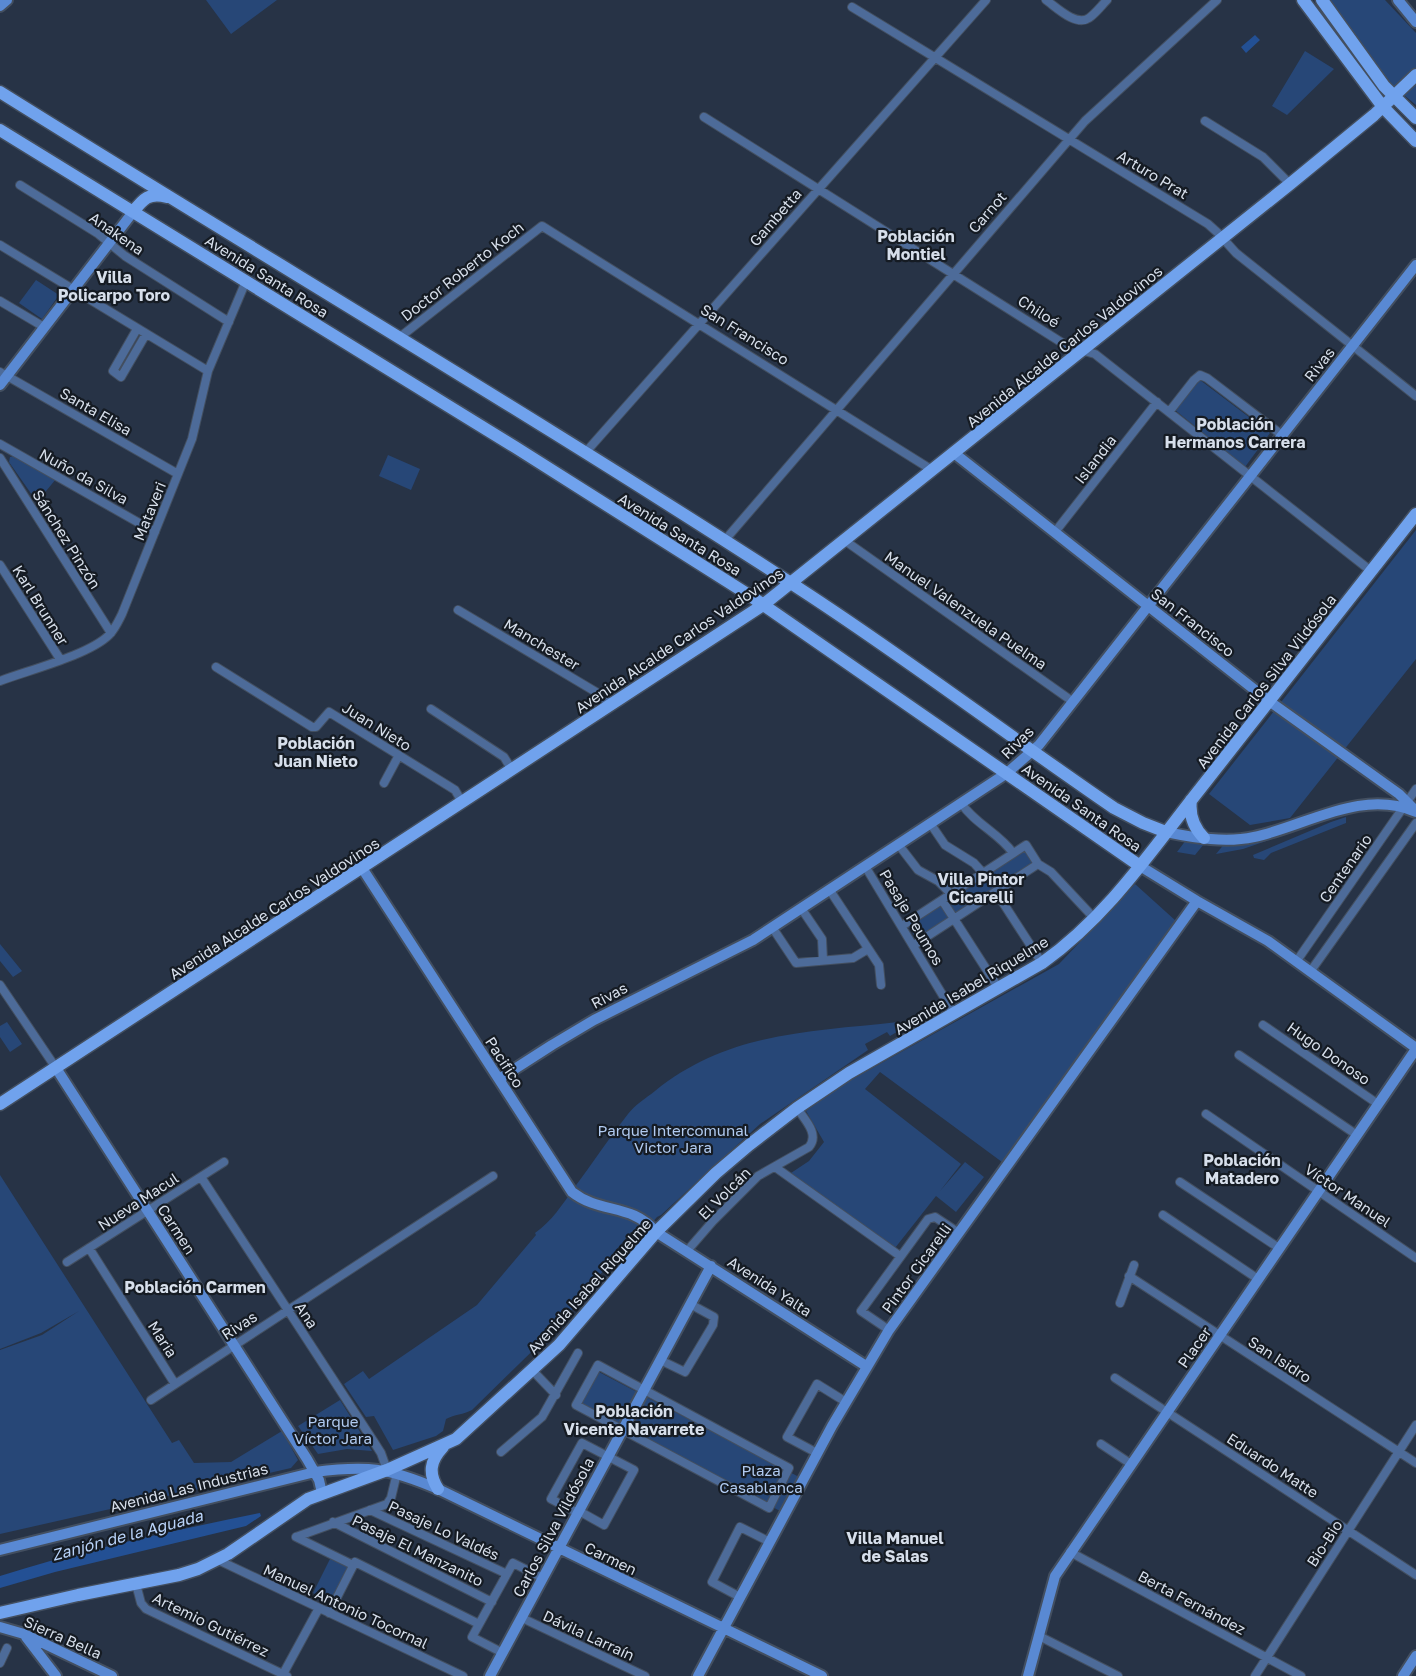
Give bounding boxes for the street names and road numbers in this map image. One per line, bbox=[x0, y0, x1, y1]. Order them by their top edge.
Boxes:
street label: Arturo Prat bbox=[1114, 146, 1192, 202]
street label: Gambetta bbox=[745, 184, 805, 250]
street label: Carnot bbox=[964, 188, 1010, 236]
street label: Anakena bbox=[86, 208, 148, 258]
street label: Doctor Roberto Koch bbox=[397, 218, 527, 324]
street label: Avenida Santa Rosa bbox=[202, 231, 332, 321]
street label: Avenida Alcalde Carlos Valdovinos bbox=[962, 261, 1166, 431]
street label: Chiloé bbox=[1015, 291, 1063, 331]
street label: San Francisco bbox=[698, 300, 792, 368]
street label: Rivas bbox=[1300, 343, 1338, 385]
street label: Santa Elisa bbox=[57, 383, 135, 439]
street label: Islandia bbox=[1070, 431, 1120, 487]
street label: Nuño da Silva bbox=[37, 444, 131, 508]
street label: Mataveri bbox=[129, 479, 169, 543]
street label: Sánchez Pinzón bbox=[29, 486, 105, 592]
street label: Avenida Santa Rosa bbox=[615, 489, 745, 579]
street label: Manuel Valenzuela Puelma bbox=[881, 547, 1051, 673]
street label: Karl Brunner bbox=[9, 562, 73, 648]
street label: Avenida Alcalde Carlos Valdovinos bbox=[572, 564, 786, 716]
street label: San Francisco bbox=[1148, 584, 1238, 660]
street label: Avenida Carlos Silva Vildósola bbox=[1192, 590, 1340, 772]
street label: Manchester bbox=[501, 614, 583, 674]
street label: Juan Nieto bbox=[339, 698, 415, 754]
street label: Rivas bbox=[997, 722, 1037, 762]
street label: Avenida Santa Rosa bbox=[1019, 759, 1145, 855]
street label: Centenario bbox=[1315, 830, 1375, 906]
street label: Avenida Alcalde Carlos Valdovinos bbox=[166, 833, 382, 983]
street label: Pasaje Peumos bbox=[876, 866, 948, 968]
street label: Avenida Isabel Riquelme bbox=[891, 932, 1051, 1038]
street label: Rivas bbox=[588, 978, 630, 1012]
street label: Hugo Donoso bbox=[1284, 1018, 1374, 1088]
street label: Pacifico bbox=[482, 1033, 528, 1091]
street label: Víctor Manuel bbox=[1302, 1160, 1395, 1231]
street label: El Volcán bbox=[694, 1163, 754, 1223]
street label: Nueva Macul bbox=[94, 1168, 182, 1234]
street label: Carmen bbox=[154, 1201, 200, 1257]
street label: Avenida Isabel Riquelme bbox=[523, 1214, 655, 1358]
street label: Pintor Cicarelli bbox=[877, 1220, 955, 1316]
street label: Avenida Yalta bbox=[725, 1252, 815, 1320]
street label: Ana bbox=[292, 1298, 322, 1332]
street label: Rivas bbox=[218, 1307, 260, 1343]
street label: Maria bbox=[145, 1317, 181, 1361]
street label: Placer bbox=[1173, 1323, 1215, 1371]
street label: San Isidro bbox=[1245, 1332, 1315, 1386]
street label: Eduardo Matte bbox=[1224, 1429, 1322, 1501]
street label: Carlos Silva Vildósola bbox=[509, 1454, 597, 1600]
street label: Avenida Las Industrias bbox=[108, 1459, 270, 1515]
street label: Pasaje Lo Valdés bbox=[386, 1496, 502, 1564]
street label: Pasaje El Manzanito bbox=[349, 1510, 487, 1590]
street label: Bio-Bio bbox=[1302, 1516, 1346, 1570]
street label: Carmen bbox=[582, 1538, 640, 1578]
street label: Manuel Antonio Tocornal bbox=[261, 1560, 431, 1652]
street label: Berta Fernández bbox=[1135, 1566, 1249, 1638]
street label: Artemio Gutiérrez bbox=[150, 1588, 272, 1660]
street label: Dávila Larraín bbox=[541, 1606, 637, 1664]
street label: Sierra Bella bbox=[21, 1612, 105, 1662]

